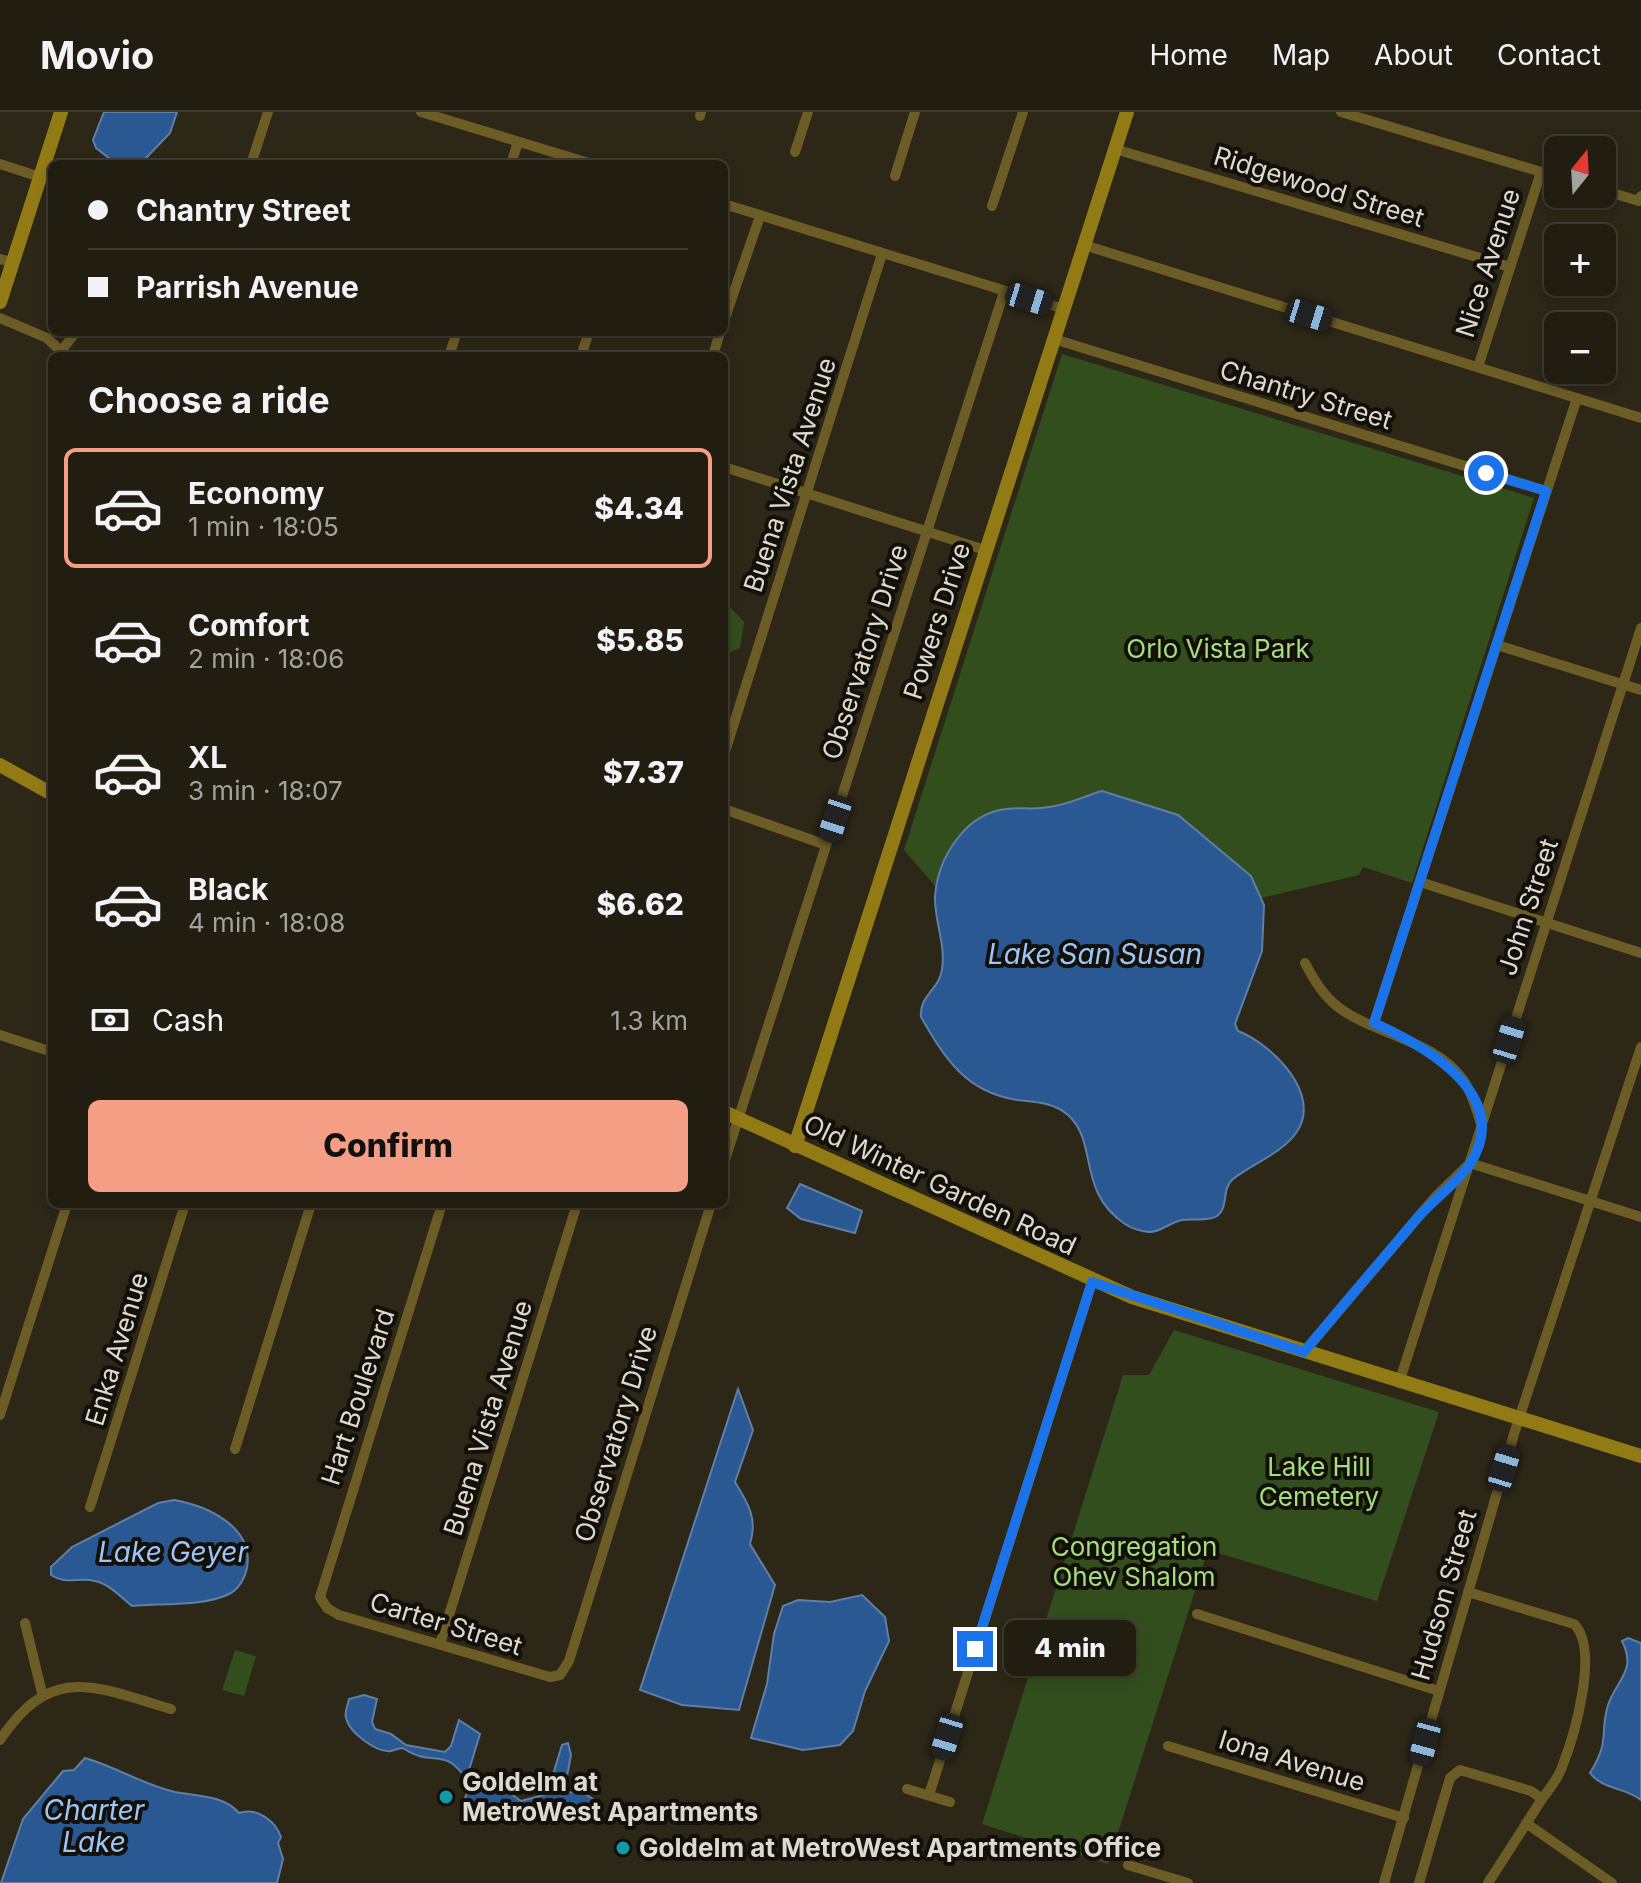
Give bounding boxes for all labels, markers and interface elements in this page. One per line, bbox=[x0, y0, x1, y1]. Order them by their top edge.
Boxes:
text: Movio bbox=[40, 32, 154, 78]
text: Home bbox=[1149, 38, 1228, 72]
text: Map bbox=[1272, 38, 1330, 72]
text: About bbox=[1374, 38, 1453, 72]
text: Contact bbox=[1497, 38, 1601, 72]
north arrow bbox=[1544, 136, 1616, 208]
map controls bbox=[1544, 136, 1616, 384]
street label: Ridgewood Street bbox=[1210, 140, 1428, 233]
street label: Nice Avenue bbox=[1449, 185, 1526, 341]
text: Chantry Street bbox=[136, 192, 351, 228]
button: + bbox=[1544, 224, 1616, 296]
text: Parrish Avenue bbox=[136, 269, 359, 305]
car bbox=[1003, 281, 1055, 317]
car bbox=[1283, 297, 1335, 333]
button: − bbox=[1544, 312, 1616, 384]
street label: Buena Vista Avenue bbox=[737, 354, 842, 596]
street label: Chantry Street bbox=[1216, 354, 1396, 435]
text: Choose a ride bbox=[88, 378, 330, 422]
route start bbox=[1468, 455, 1504, 491]
icon: car bbox=[92, 472, 164, 544]
text: Economy bbox=[188, 475, 324, 511]
text: $4.34 bbox=[594, 490, 684, 526]
text: 1 min · 18:05 bbox=[188, 511, 339, 542]
street label: Powers Drive bbox=[897, 539, 976, 703]
street label: Observatory Drive bbox=[815, 540, 914, 763]
icon: car bbox=[92, 604, 164, 676]
text: Comfort bbox=[188, 607, 309, 643]
text: $5.85 bbox=[596, 622, 684, 658]
park label: Orlo Vista Park bbox=[1126, 633, 1310, 664]
text: 2 min · 18:06 bbox=[188, 643, 344, 674]
icon: car bbox=[92, 736, 164, 808]
text: XL bbox=[188, 739, 227, 775]
text: $7.37 bbox=[603, 754, 684, 790]
text: 3 min · 18:07 bbox=[188, 775, 343, 806]
car bbox=[816, 792, 854, 846]
street label: John Street bbox=[1491, 835, 1564, 979]
icon: car bbox=[92, 868, 164, 940]
text: Black bbox=[188, 871, 268, 907]
text: $6.62 bbox=[597, 886, 684, 922]
text: 4 min · 18:08 bbox=[188, 907, 345, 938]
water label: Lake San Susan bbox=[988, 937, 1202, 971]
icon: cash bbox=[88, 998, 132, 1042]
text: Cash bbox=[152, 1002, 224, 1038]
text: 1.3 km bbox=[610, 1005, 688, 1036]
car bbox=[1491, 1014, 1527, 1066]
button: Confirm bbox=[88, 1100, 688, 1192]
street label: Old Winter Garden Road bbox=[799, 1108, 1081, 1261]
street label: Enka Avenue bbox=[79, 1269, 155, 1429]
street label: Buena Vista Avenue bbox=[437, 1296, 538, 1539]
street label: Hart Boulevard bbox=[314, 1305, 401, 1489]
street label: Observatory Drive bbox=[568, 1322, 663, 1546]
car bbox=[1486, 1442, 1522, 1494]
park label: Lake Hill Cemetery bbox=[1259, 1451, 1379, 1512]
street label: Hudson Street bbox=[1404, 1506, 1483, 1684]
park label: Congregation Ohev Shalom bbox=[1051, 1531, 1217, 1592]
water label: Lake Geyer bbox=[98, 1535, 249, 1569]
street label: Carter Street bbox=[366, 1586, 526, 1661]
callout: 4 min bbox=[1003, 1621, 1135, 1677]
route end bbox=[957, 1631, 993, 1667]
text: 4 min bbox=[1034, 1632, 1106, 1663]
car bbox=[929, 1711, 965, 1763]
car bbox=[1407, 1716, 1443, 1768]
street label: Iona Avenue bbox=[1215, 1724, 1369, 1797]
place label: Goldelm at MetroWest Apartments bbox=[462, 1766, 758, 1827]
marker: Goldelm at MetroWest Apartments bbox=[437, 1788, 455, 1806]
water label: Charter Lake bbox=[44, 1793, 146, 1859]
place label: Goldelm at MetroWest Apartments Office bbox=[639, 1832, 1161, 1863]
marker: Goldelm at MetroWest Apartments Office bbox=[614, 1839, 632, 1857]

